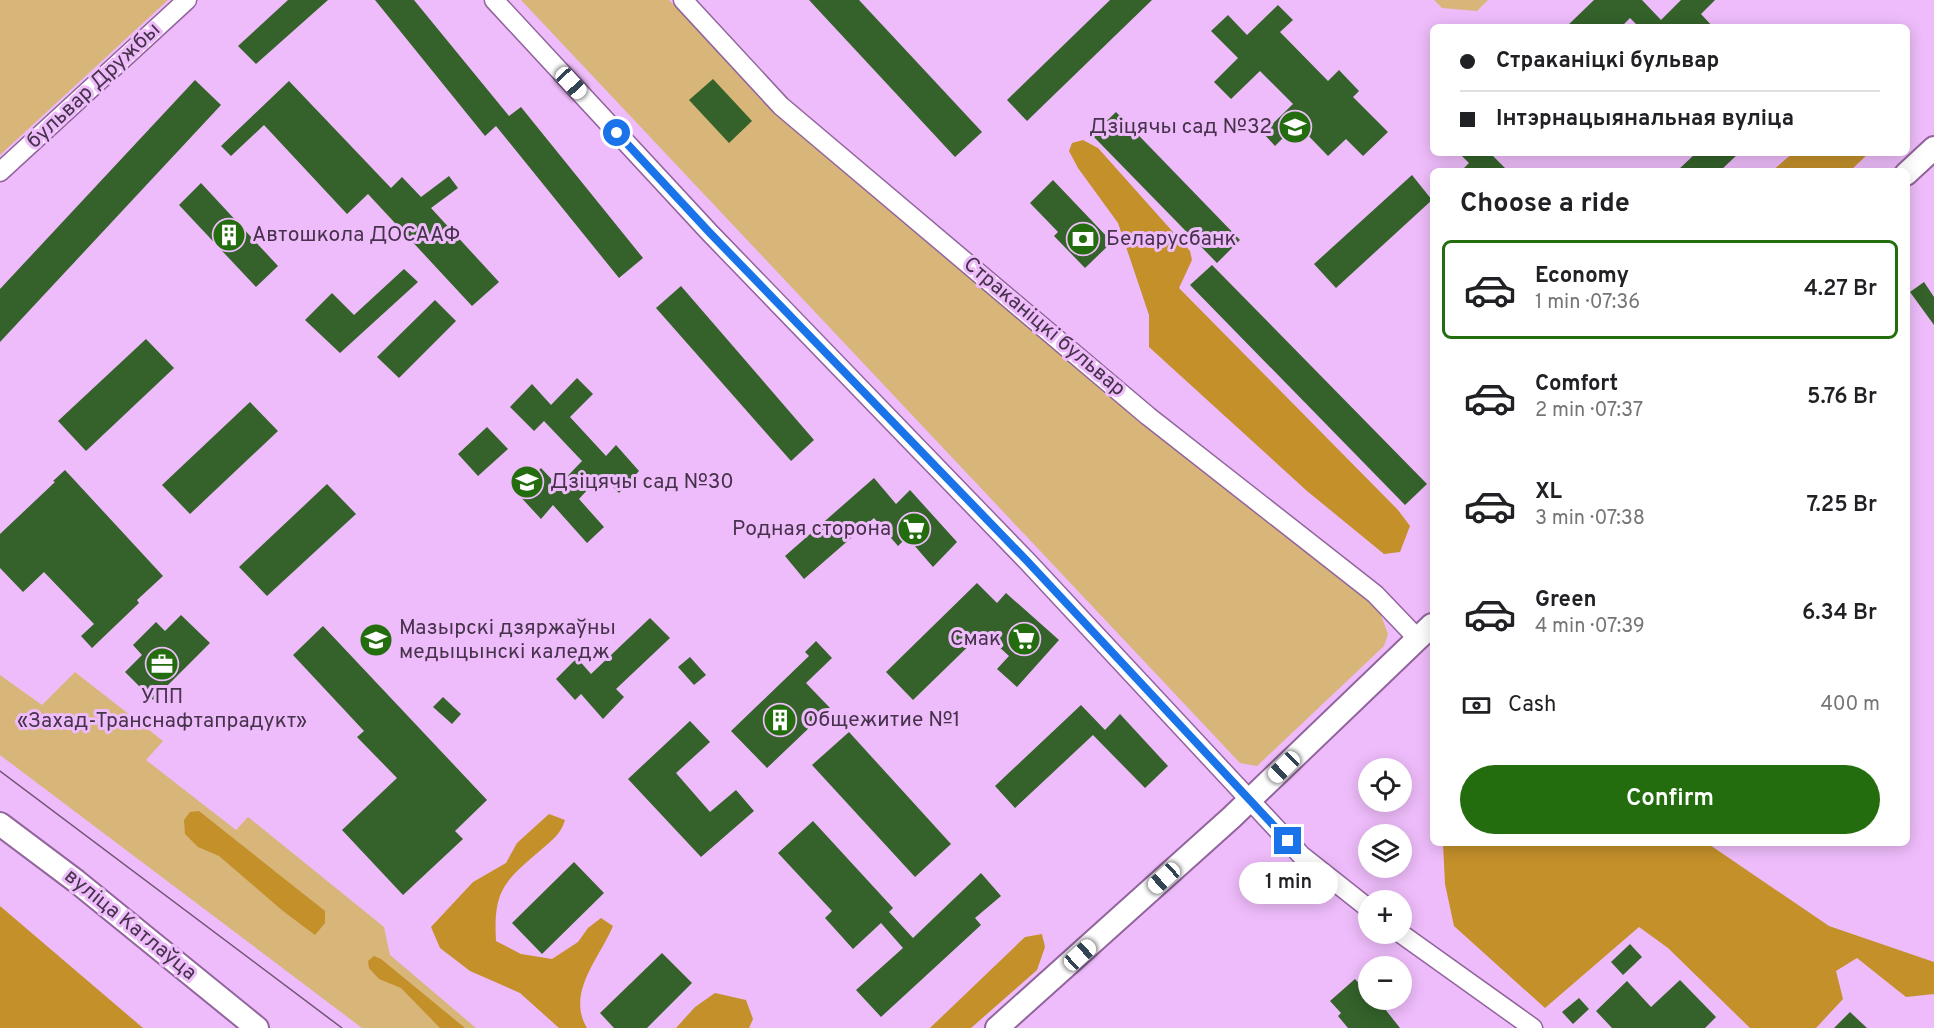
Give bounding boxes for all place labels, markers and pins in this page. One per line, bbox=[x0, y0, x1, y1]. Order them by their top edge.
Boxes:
school or university icon: Дзіцячы сад №32 bbox=[1277, 109, 1313, 145]
place label: Дзіцячы сад №32 bbox=[1089, 114, 1272, 141]
building icon: Автошкола ДОСААФ bbox=[211, 217, 247, 253]
bank icon: Беларусбанк bbox=[1065, 221, 1101, 257]
place label: Автошкола ДОСААФ bbox=[252, 222, 460, 249]
place label: Беларусбанк bbox=[1106, 226, 1237, 253]
school or university icon: Дзіцячы сад №30 bbox=[509, 464, 545, 500]
place label: Дзіцячы сад №30 bbox=[550, 469, 734, 496]
supermarket icon: Родная сторона bbox=[896, 511, 932, 547]
place label: Родная сторона bbox=[732, 516, 891, 543]
place label: Мазырскі дзяржаўны медыцынскі каледж bbox=[399, 615, 616, 666]
supermarket icon: Смак bbox=[1006, 621, 1042, 657]
school or university icon: Мазырскі дзяржаўны медыцынскі каледж bbox=[358, 622, 394, 658]
place label: Смак bbox=[950, 626, 1001, 653]
office icon: УПП «Захад-Транснафтапрадукт» bbox=[144, 646, 180, 682]
place label: УПП «Захад-Транснафтапрадукт» bbox=[17, 684, 307, 735]
building icon: Общежитие №1 bbox=[762, 702, 798, 738]
place label: Общежитие №1 bbox=[803, 707, 960, 734]

